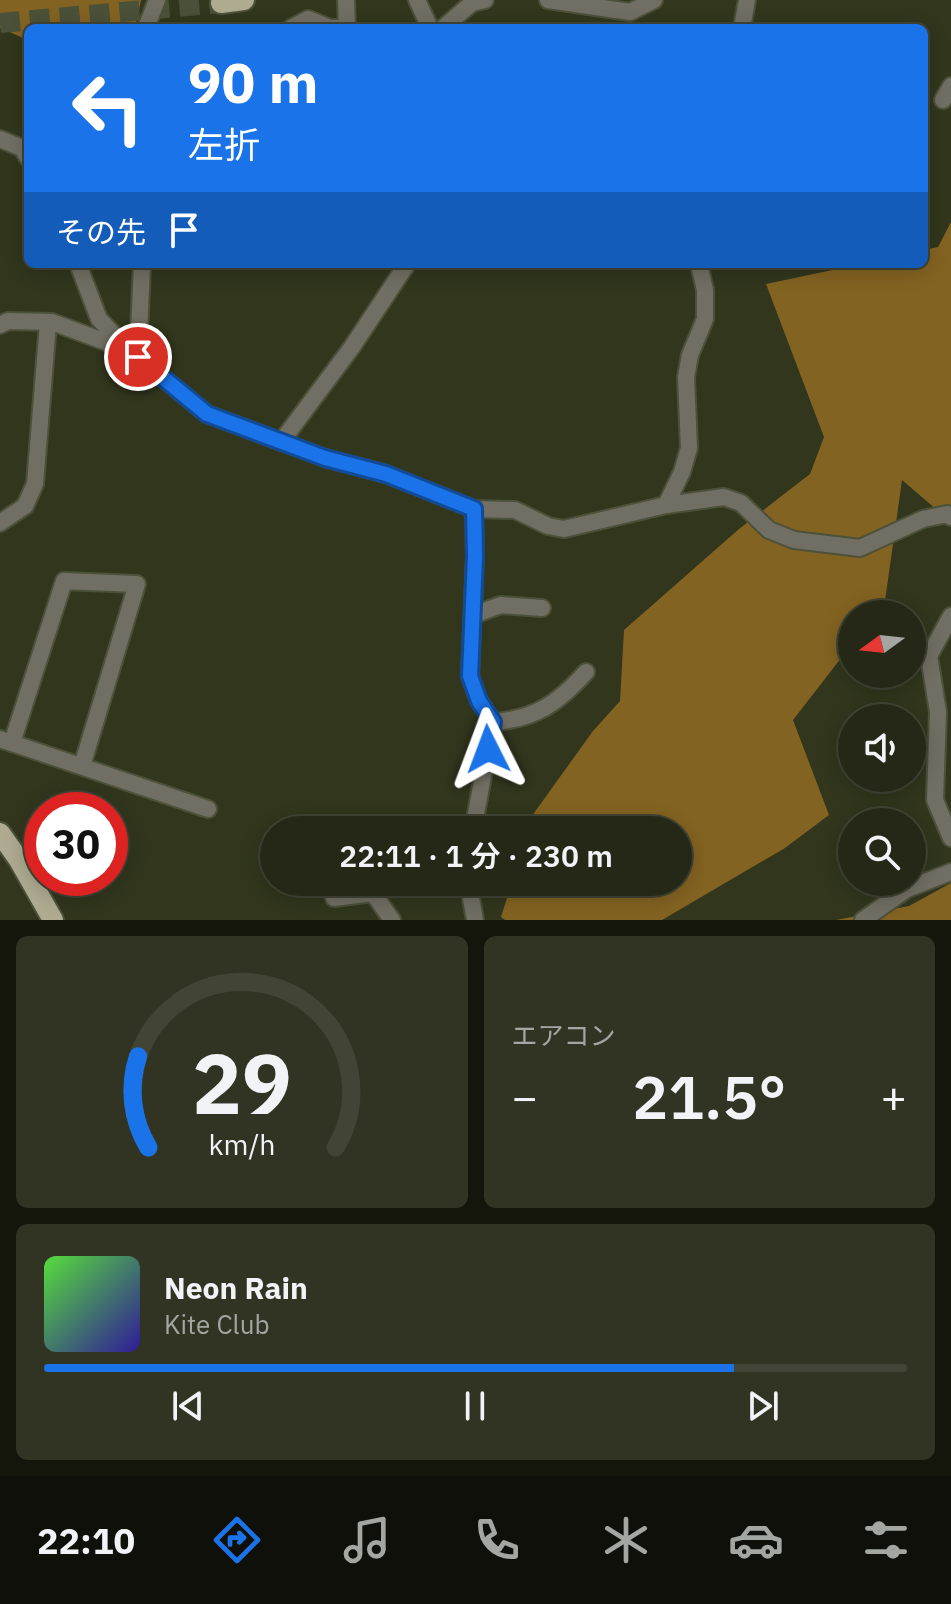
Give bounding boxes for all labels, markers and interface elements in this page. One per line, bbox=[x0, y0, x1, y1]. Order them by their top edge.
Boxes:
text: 90 m bbox=[188, 46, 318, 118]
icon: left bbox=[56, 56, 160, 160]
text: 左折 bbox=[188, 121, 260, 168]
icon: arrive bbox=[162, 208, 206, 252]
text: その先 bbox=[56, 212, 146, 251]
pin bbox=[104, 323, 172, 391]
icon: arrive bbox=[116, 335, 160, 379]
north arrow bbox=[838, 600, 926, 688]
map controls bbox=[838, 600, 926, 896]
button: sound bbox=[838, 704, 926, 792]
position arrow bbox=[446, 707, 530, 791]
speed limit sign: 30 bbox=[24, 792, 128, 896]
button: search bbox=[838, 808, 926, 896]
text: 22:11 · 1 分 · 230 m bbox=[339, 836, 613, 875]
text: エアコン bbox=[512, 1018, 616, 1052]
text: 29 bbox=[192, 1029, 292, 1137]
text: 21.5° bbox=[632, 1057, 786, 1136]
text: − bbox=[512, 1068, 538, 1125]
text: + bbox=[881, 1068, 907, 1125]
text: km/h bbox=[208, 1126, 275, 1163]
text: Neon Rain bbox=[164, 1268, 308, 1307]
text: Kite Club bbox=[164, 1307, 269, 1341]
icon: previous bbox=[166, 1384, 210, 1428]
icon: pause bbox=[453, 1384, 497, 1428]
icon: next bbox=[741, 1384, 785, 1428]
icon: directions bbox=[209, 1512, 265, 1568]
icon: music bbox=[339, 1512, 395, 1568]
icon: phone bbox=[469, 1512, 525, 1568]
icon: climate bbox=[598, 1512, 654, 1568]
icon: car bbox=[728, 1512, 784, 1568]
icon: filters bbox=[858, 1512, 914, 1568]
text: 22:10 bbox=[37, 1517, 135, 1564]

